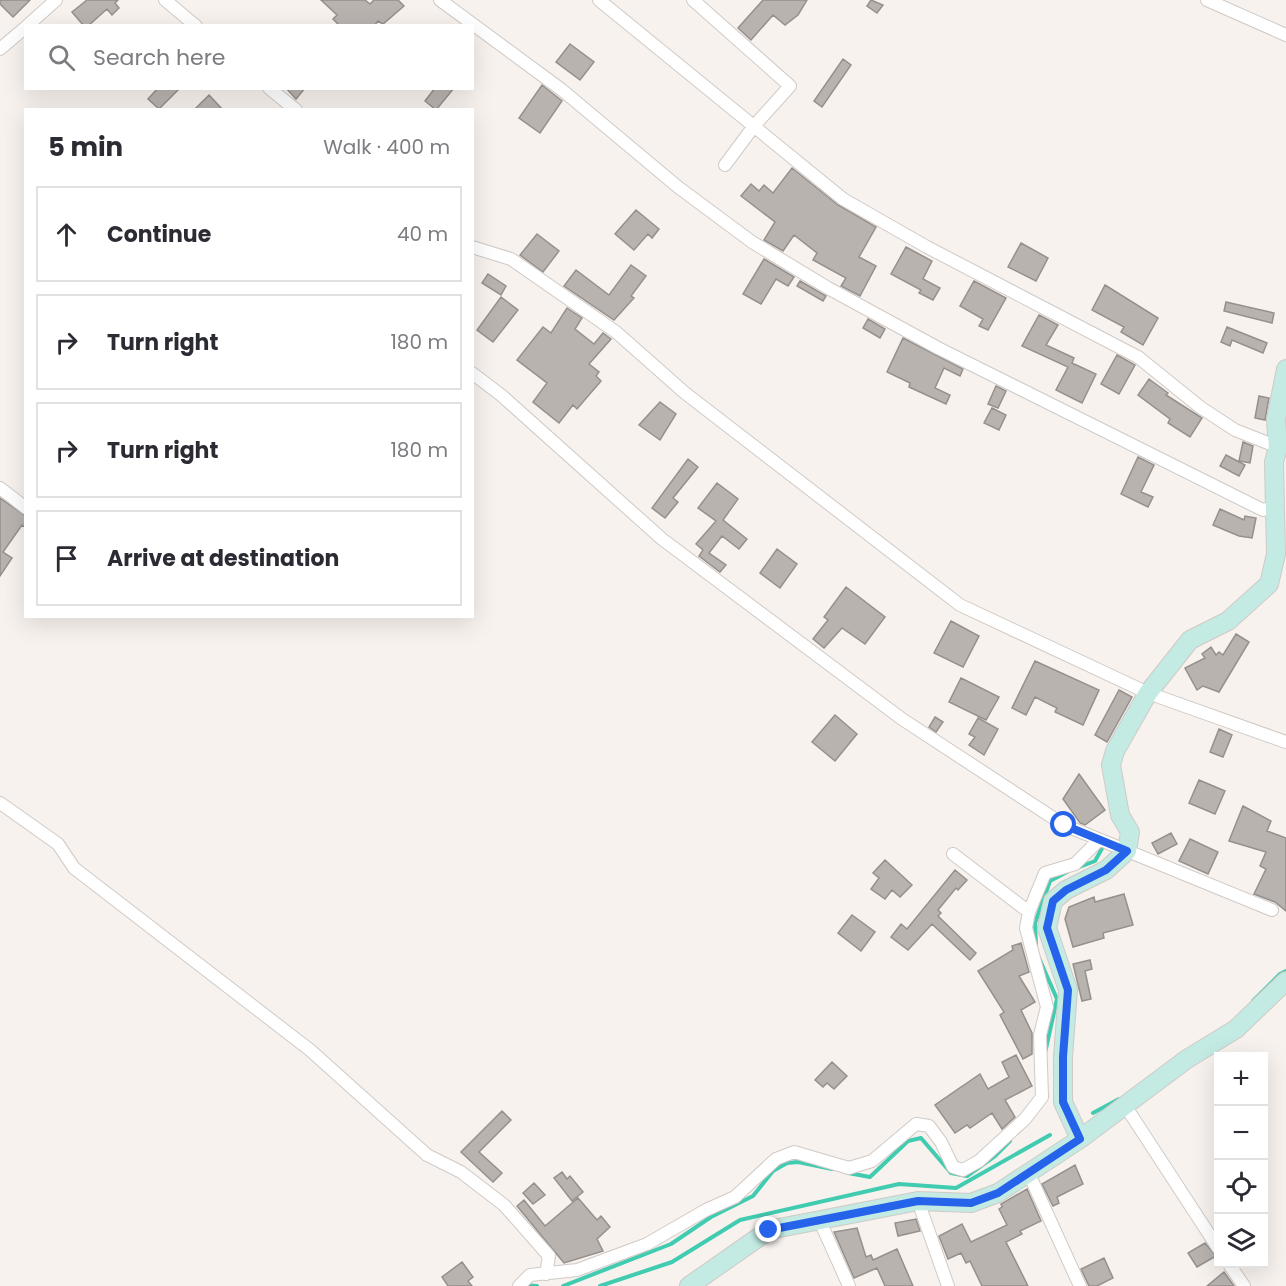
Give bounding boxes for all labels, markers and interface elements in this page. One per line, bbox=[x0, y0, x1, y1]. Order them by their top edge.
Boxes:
search box bbox=[24, 24, 474, 90]
icon: search bbox=[45, 41, 78, 74]
text: Search here bbox=[93, 42, 226, 73]
text: 5 min bbox=[48, 129, 123, 165]
text: Walk · 400 m bbox=[323, 133, 450, 161]
icon: ahead bbox=[50, 218, 83, 251]
text: Continue bbox=[107, 219, 211, 250]
text: 40 m bbox=[397, 220, 448, 248]
icon: right bbox=[50, 326, 83, 359]
text: Turn right bbox=[107, 327, 218, 358]
text: 180 m bbox=[390, 328, 448, 356]
icon: right bbox=[50, 434, 83, 467]
text: Turn right bbox=[107, 435, 218, 466]
text: 180 m bbox=[390, 436, 448, 464]
icon: arrive bbox=[50, 542, 83, 575]
text: Arrive at destination bbox=[107, 543, 339, 574]
route start bbox=[1050, 811, 1076, 837]
map controls bbox=[1214, 1052, 1268, 1268]
button: + bbox=[1214, 1052, 1268, 1106]
button: − bbox=[1214, 1106, 1268, 1160]
button: locate bbox=[1214, 1160, 1268, 1214]
button: layers bbox=[1214, 1214, 1268, 1268]
route end bbox=[755, 1216, 781, 1242]

